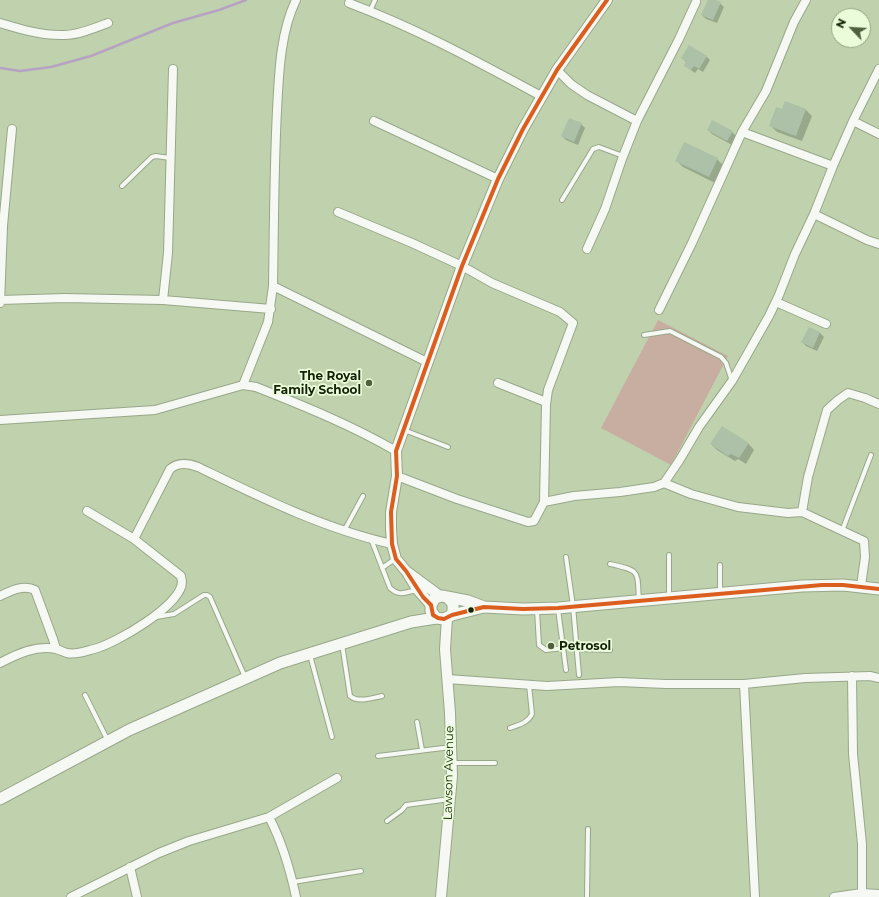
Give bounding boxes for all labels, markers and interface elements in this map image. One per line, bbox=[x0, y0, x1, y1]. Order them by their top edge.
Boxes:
north arrow bbox=[831, 8, 871, 48]
text: N bbox=[833, 16, 849, 30]
place label: The Royal Family School bbox=[273, 369, 361, 397]
marker: The Royal Family School bbox=[364, 378, 374, 388]
unlabelled marker bbox=[466, 605, 476, 615]
place label: Petrosol bbox=[559, 639, 611, 653]
marker: Petrosol bbox=[546, 641, 556, 651]
street label: Lawson Avenue bbox=[441, 726, 457, 820]

